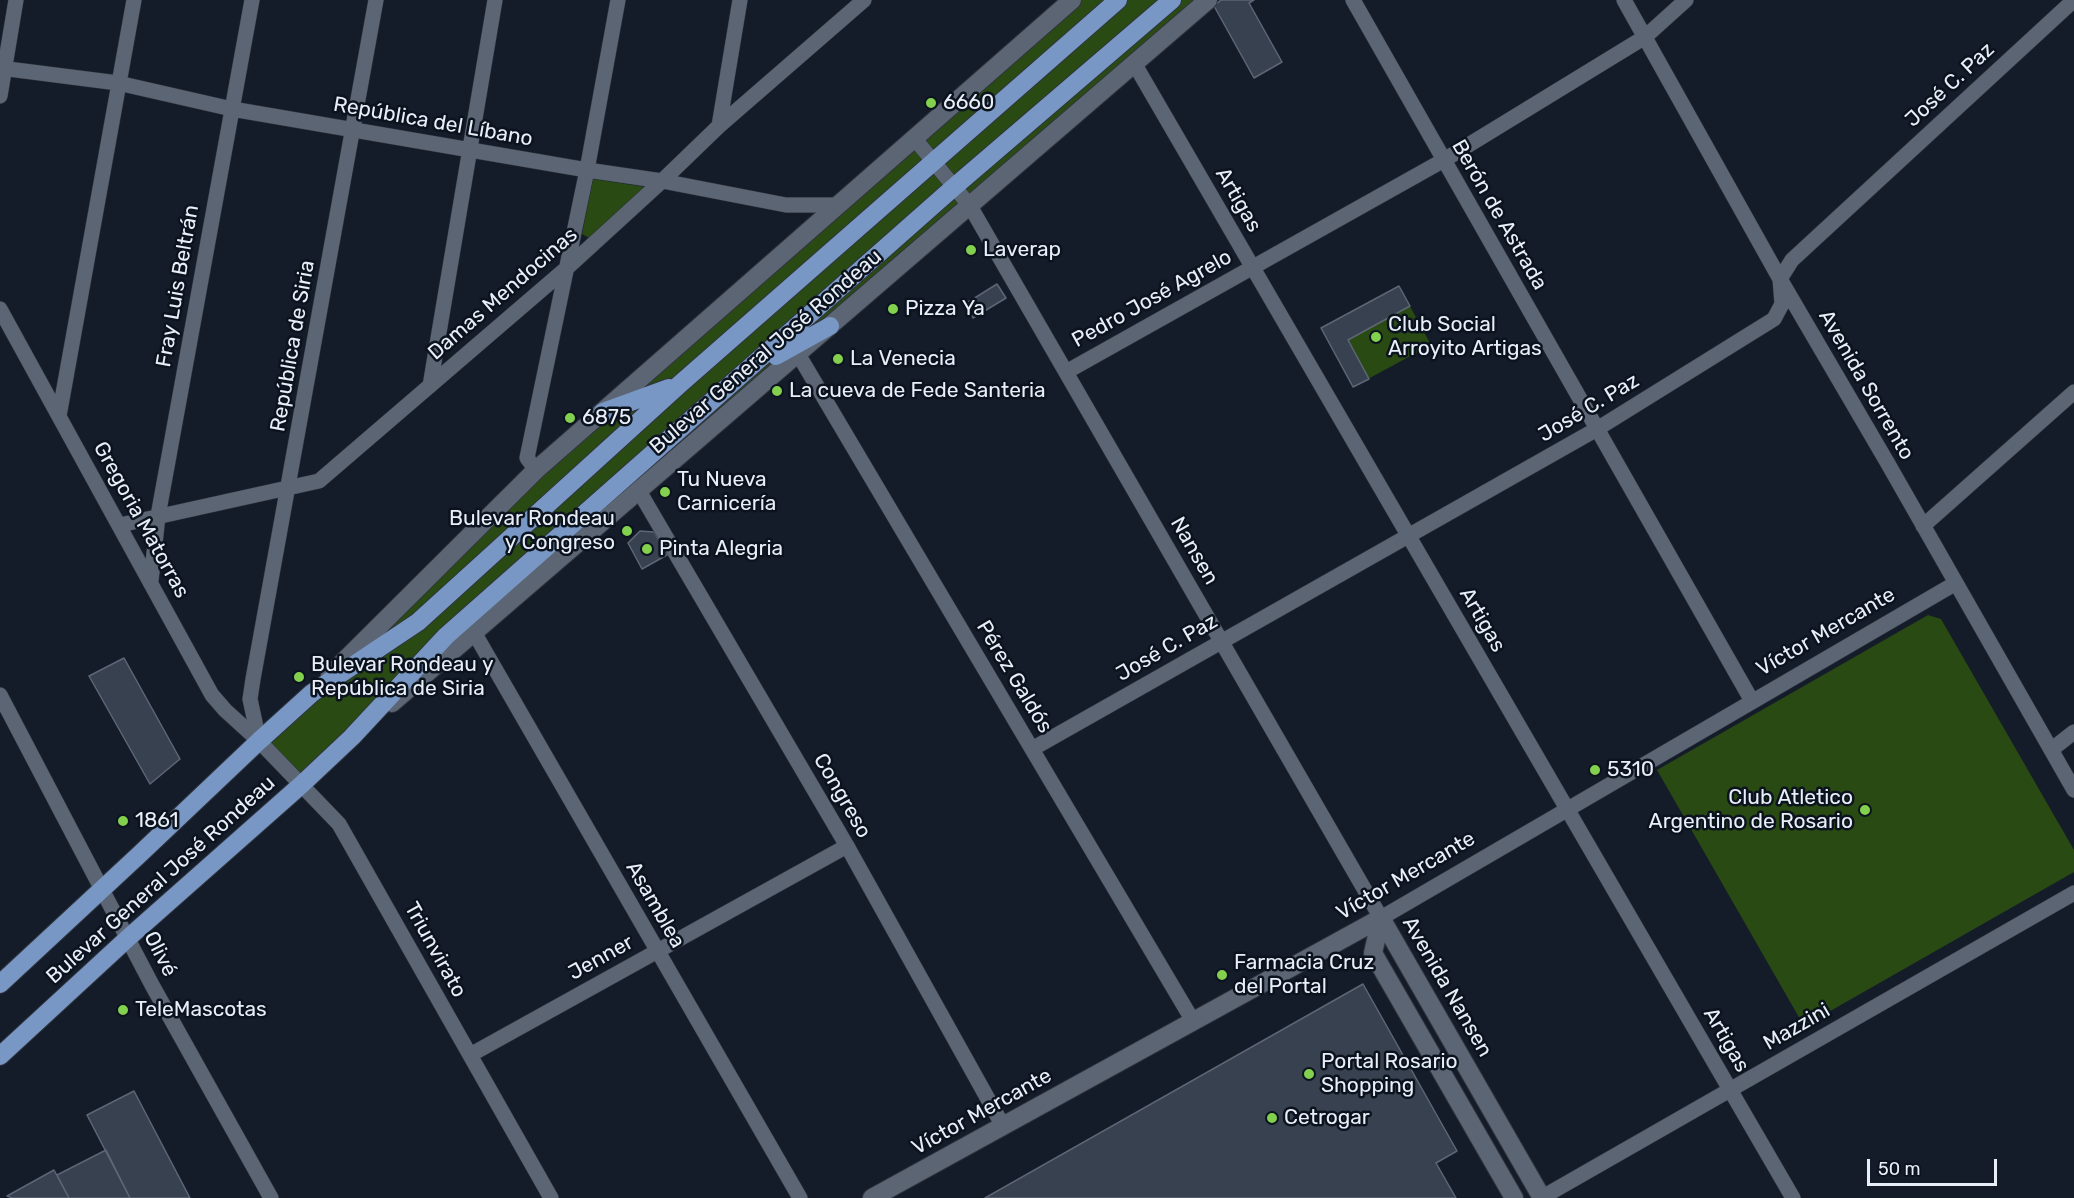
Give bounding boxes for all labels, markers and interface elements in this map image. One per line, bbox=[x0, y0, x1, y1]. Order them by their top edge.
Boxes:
street label: José C. Paz bbox=[1900, 37, 2000, 133]
place label: 6660 bbox=[943, 90, 994, 116]
street label: República del Líbano bbox=[331, 92, 535, 152]
marker: 6660 bbox=[924, 96, 938, 110]
street label: Berón de Astrada bbox=[1446, 135, 1552, 295]
street label: Artigas bbox=[1210, 163, 1266, 237]
street label: Fray Luis Beltrán bbox=[151, 203, 205, 369]
street label: Damas Mendocinas bbox=[423, 222, 583, 366]
place label: Laverap bbox=[983, 237, 1061, 263]
marker: Laverap bbox=[964, 243, 978, 257]
street label: Bulevar General José Rondeau bbox=[645, 244, 887, 460]
street label: Pedro José Agrelo bbox=[1068, 245, 1236, 353]
street label: República de Siria bbox=[266, 258, 320, 434]
place label: Pizza Ya bbox=[905, 296, 985, 322]
marker: Pizza Ya bbox=[886, 302, 900, 316]
street label: Avenida Sorrento bbox=[1813, 306, 1919, 464]
place label: Club Social Arroyito Artigas bbox=[1388, 312, 1542, 362]
marker: Club Social Arroyito Artigas bbox=[1369, 330, 1383, 344]
place label: La Venecia bbox=[850, 346, 956, 372]
marker: La Venecia bbox=[831, 352, 845, 366]
street label: José C. Paz bbox=[1534, 368, 1644, 448]
place label: La cueva de Fede Santeria bbox=[789, 378, 1046, 404]
marker: La cueva de Fede Santeria bbox=[770, 384, 784, 398]
place label: 6875 bbox=[582, 405, 631, 431]
marker: 6875 bbox=[563, 411, 577, 425]
street label: Gregoria Matorras bbox=[88, 437, 194, 603]
place label: Tu Nueva Carnicería bbox=[677, 467, 776, 517]
marker: Tu Nueva Carnicería bbox=[658, 485, 672, 499]
place label: Bulevar Rondeau y Congreso bbox=[449, 506, 615, 556]
street label: Nansen bbox=[1165, 513, 1223, 589]
marker: Bulevar Rondeau y Congreso bbox=[620, 524, 634, 538]
place label: Pinta Alegria bbox=[659, 536, 783, 562]
marker: Pinta Alegria bbox=[640, 542, 654, 556]
street label: Víctor Mercante bbox=[1752, 582, 1900, 682]
street label: Artigas bbox=[1454, 583, 1510, 657]
street label: José C. Paz bbox=[1112, 609, 1222, 687]
street label: Pérez Galdós bbox=[971, 616, 1057, 738]
place label: Bulevar Rondeau y República de Siria bbox=[311, 652, 494, 702]
marker: Bulevar Rondeau y República de Siria bbox=[292, 670, 306, 684]
street label: Congreso bbox=[808, 749, 876, 843]
place label: 5310 bbox=[1607, 757, 1654, 783]
marker: 5310 bbox=[1588, 763, 1602, 777]
street label: Bulevar General José Rondeau bbox=[41, 771, 281, 989]
place label: Club Atletico Argentino de Rosario bbox=[1649, 785, 1853, 835]
marker: Club Atletico Argentino de Rosario bbox=[1858, 803, 1872, 817]
place label: 1861 bbox=[135, 808, 178, 834]
marker: 1861 bbox=[116, 814, 130, 828]
street label: Víctor Mercante bbox=[1332, 826, 1480, 926]
street label: Asamblea bbox=[620, 857, 690, 953]
street label: Triunvirato bbox=[399, 898, 471, 1002]
street label: Avenida Nansen bbox=[1397, 912, 1497, 1062]
street label: Olivé bbox=[138, 927, 182, 981]
street label: Jenner bbox=[564, 930, 638, 986]
place label: Farmacia Cruz del Portal bbox=[1234, 950, 1374, 1000]
marker: Farmacia Cruz del Portal bbox=[1215, 968, 1229, 982]
place label: TeleMascotas bbox=[135, 997, 267, 1023]
street label: Mazzini bbox=[1759, 998, 1835, 1056]
marker: TeleMascotas bbox=[116, 1003, 130, 1017]
street label: Artigas bbox=[1698, 1003, 1754, 1077]
place label: Portal Rosario Shopping bbox=[1321, 1049, 1458, 1099]
street label: Víctor Mercante bbox=[908, 1063, 1056, 1161]
marker: Portal Rosario Shopping bbox=[1302, 1067, 1316, 1081]
place label: Cetrogar bbox=[1284, 1105, 1370, 1131]
marker: Cetrogar bbox=[1265, 1111, 1279, 1125]
scale bar bbox=[1870, 1147, 2000, 1185]
text: 50 m bbox=[1878, 1158, 1921, 1180]

